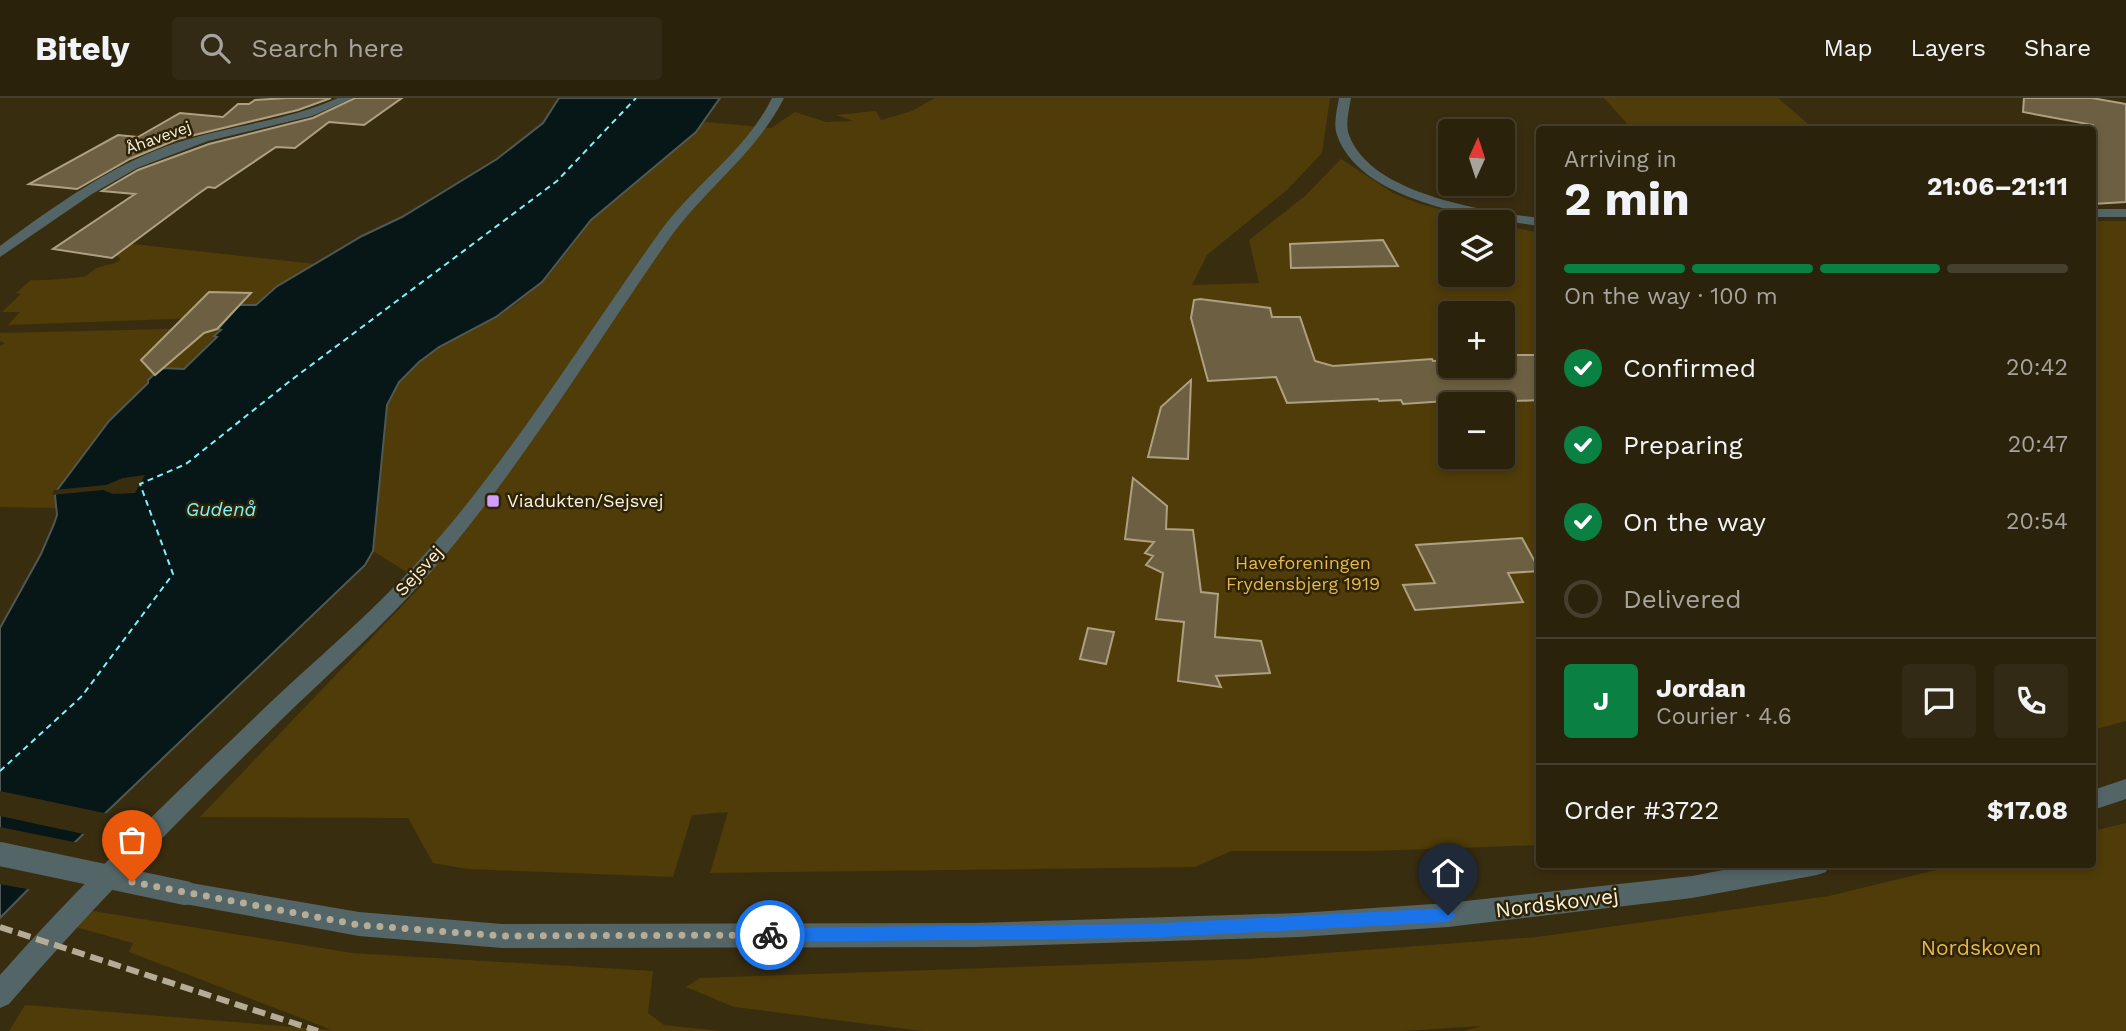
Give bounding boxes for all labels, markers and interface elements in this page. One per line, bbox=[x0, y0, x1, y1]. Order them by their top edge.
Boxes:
search box bbox=[172, 17, 662, 80]
text: Bitely bbox=[35, 29, 130, 68]
icon: search bbox=[196, 29, 234, 67]
text: Search here bbox=[252, 33, 404, 63]
text: Map bbox=[1824, 34, 1872, 62]
text: Layers bbox=[1910, 34, 1986, 62]
text: Share bbox=[2024, 34, 2091, 62]
street label: Åhavevej bbox=[123, 117, 194, 158]
north arrow bbox=[1438, 119, 1516, 196]
map controls bbox=[1438, 119, 1515, 469]
text: Arriving in bbox=[1564, 146, 1677, 173]
text: 21:06–21:11 bbox=[1927, 171, 2068, 201]
text: 2 min bbox=[1564, 172, 1690, 226]
button: layers bbox=[1438, 210, 1515, 287]
text: On the way · 100 m bbox=[1564, 283, 1778, 310]
button: + bbox=[1438, 301, 1515, 378]
icon: check bbox=[1564, 349, 1602, 387]
text: Confirmed bbox=[1623, 353, 1756, 383]
text: 20:42 bbox=[2006, 354, 2068, 381]
button: − bbox=[1438, 392, 1515, 469]
icon: check bbox=[1564, 426, 1602, 464]
text: Preparing bbox=[1623, 430, 1743, 460]
text: 20:47 bbox=[2008, 431, 2068, 458]
place label: Viadukten/Sejsvej bbox=[507, 490, 663, 511]
marker: Viadukten/Sejsvej bbox=[485, 493, 501, 509]
water label: Gudenå bbox=[186, 498, 256, 521]
icon: check bbox=[1564, 503, 1602, 541]
text: On the way bbox=[1623, 507, 1766, 537]
text: 20:54 bbox=[2006, 508, 2068, 535]
street label: Sejsvej bbox=[390, 541, 447, 600]
park label: Haveforeningen Frydensbjerg 1919 bbox=[1226, 552, 1380, 594]
text: Delivered bbox=[1623, 584, 1742, 614]
button: chat bbox=[1902, 664, 1976, 738]
button: phone bbox=[1994, 664, 2068, 738]
text: Jordan bbox=[1656, 673, 1746, 703]
text: J bbox=[1593, 686, 1609, 716]
text: Courier · 4.6 bbox=[1656, 703, 1792, 730]
text: Order #3722 bbox=[1564, 795, 1719, 825]
text: $17.08 bbox=[1987, 795, 2068, 825]
pin bbox=[102, 810, 162, 882]
icon: bag bbox=[113, 821, 151, 859]
pin bbox=[1418, 843, 1478, 915]
icon: home bbox=[1429, 854, 1467, 892]
street label: Nordskovvej bbox=[1494, 883, 1620, 922]
courier bbox=[735, 900, 805, 970]
icon: bike bbox=[751, 916, 789, 954]
park label: Nordskoven bbox=[1921, 935, 2041, 960]

